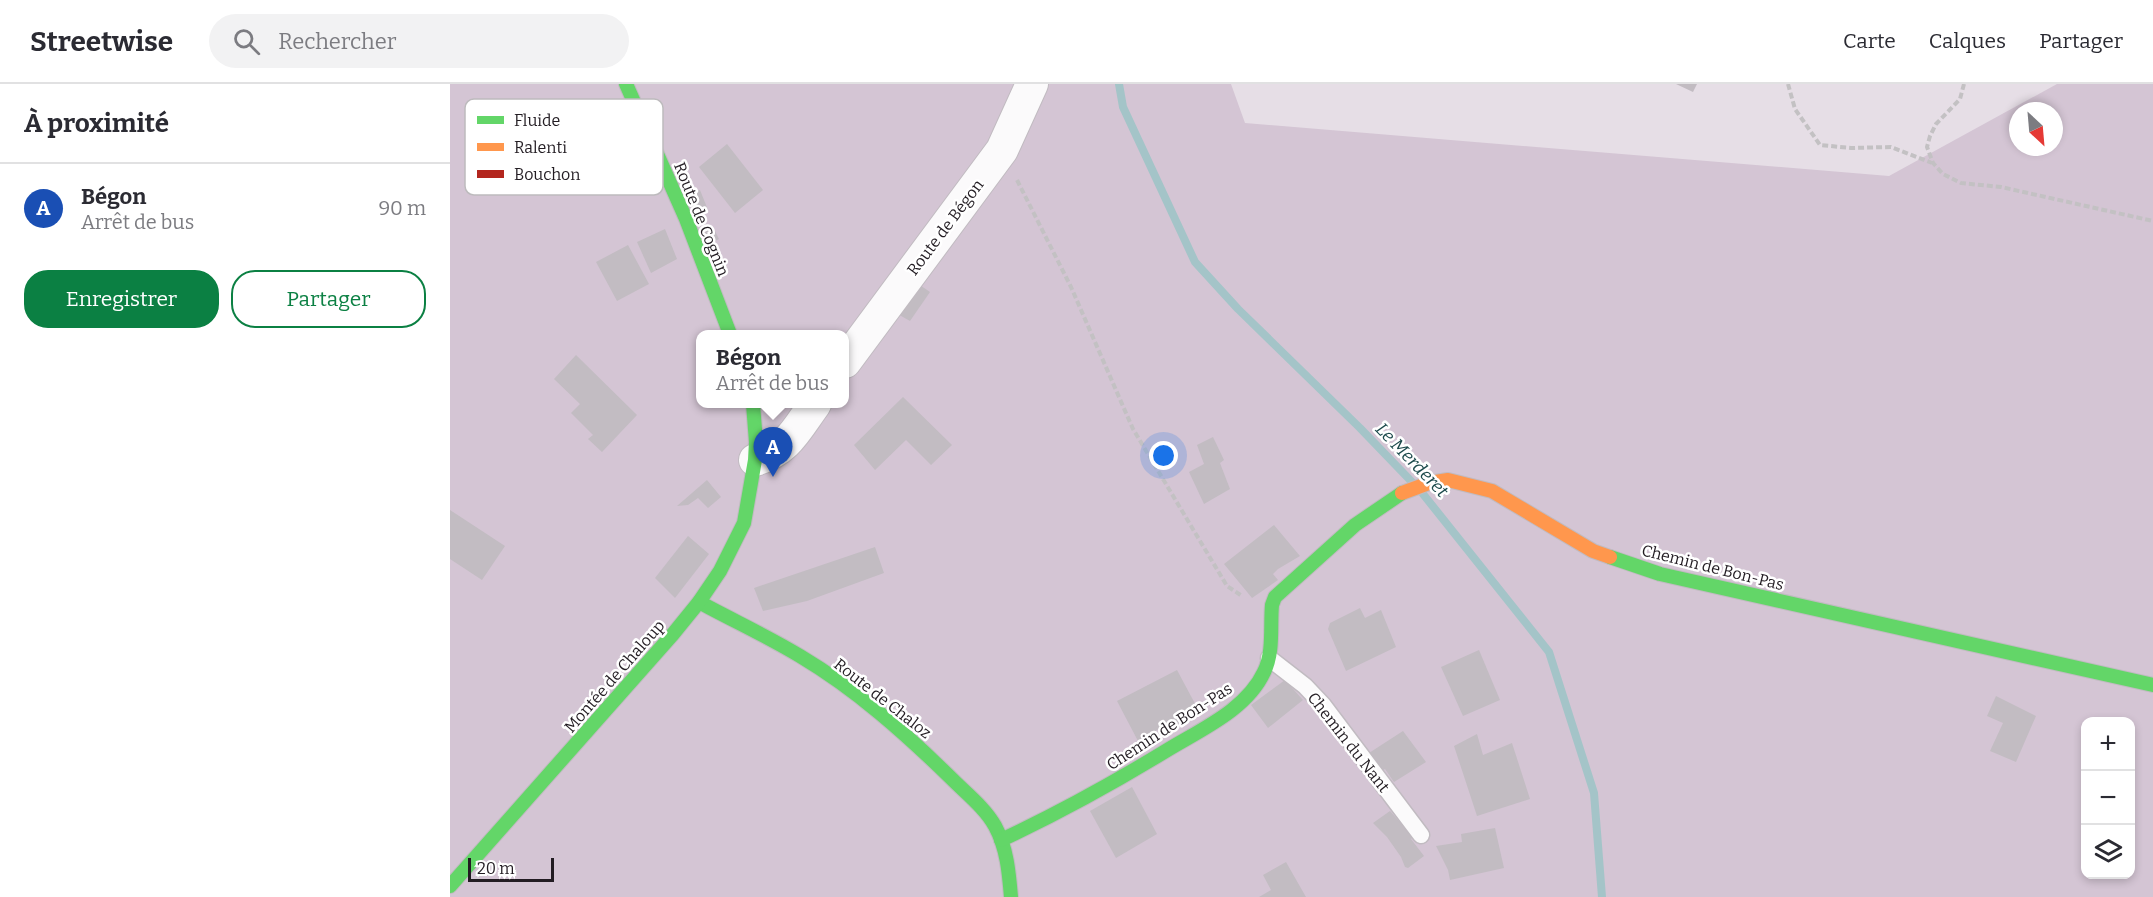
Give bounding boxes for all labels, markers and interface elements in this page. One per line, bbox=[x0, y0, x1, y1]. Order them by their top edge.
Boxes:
search box bbox=[209, 14, 629, 68]
text: Streetwise bbox=[30, 25, 173, 58]
icon: search bbox=[230, 25, 263, 58]
text: Rechercher bbox=[278, 28, 396, 55]
text: Carte bbox=[1843, 28, 1896, 54]
text: Calques bbox=[1929, 28, 2006, 54]
text: Partager bbox=[2039, 28, 2123, 54]
legend bbox=[465, 99, 663, 195]
north arrow bbox=[2009, 102, 2063, 156]
text: À proximité bbox=[24, 108, 169, 139]
text: Fluide bbox=[514, 111, 560, 130]
text: Ralenti bbox=[514, 138, 567, 157]
street label: Route de Cognin bbox=[670, 159, 733, 279]
text: Bouchon bbox=[514, 165, 580, 184]
street label: Route de Bégon bbox=[903, 176, 988, 279]
text: Bégon bbox=[81, 183, 146, 210]
text: A bbox=[36, 196, 51, 220]
text: 90 m bbox=[378, 196, 426, 220]
text: Arrêt de bus bbox=[81, 210, 194, 234]
button: Enregistrer bbox=[24, 270, 219, 328]
button: Partager bbox=[231, 270, 426, 328]
popup bbox=[696, 330, 849, 408]
text: Bégon bbox=[716, 344, 781, 371]
text: Arrêt de bus bbox=[716, 371, 829, 395]
water label: Le Merderet bbox=[1371, 418, 1453, 502]
pin: A bbox=[754, 428, 792, 477]
your location bbox=[1149, 441, 1178, 470]
street label: Chemin de Bon-Pas bbox=[1640, 541, 1786, 594]
street label: Montée de Chaloup bbox=[560, 616, 668, 736]
street label: Route de Chaloz bbox=[830, 654, 935, 742]
street label: Chemin de Bon-Pas bbox=[1103, 679, 1236, 774]
street label: Chemin du Nant bbox=[1304, 689, 1394, 796]
map controls bbox=[2081, 717, 2135, 879]
button: + bbox=[2081, 717, 2135, 771]
button: − bbox=[2081, 771, 2135, 825]
button: layers bbox=[2081, 825, 2135, 879]
scale bar bbox=[468, 855, 554, 882]
text: 20 m bbox=[477, 859, 514, 878]

